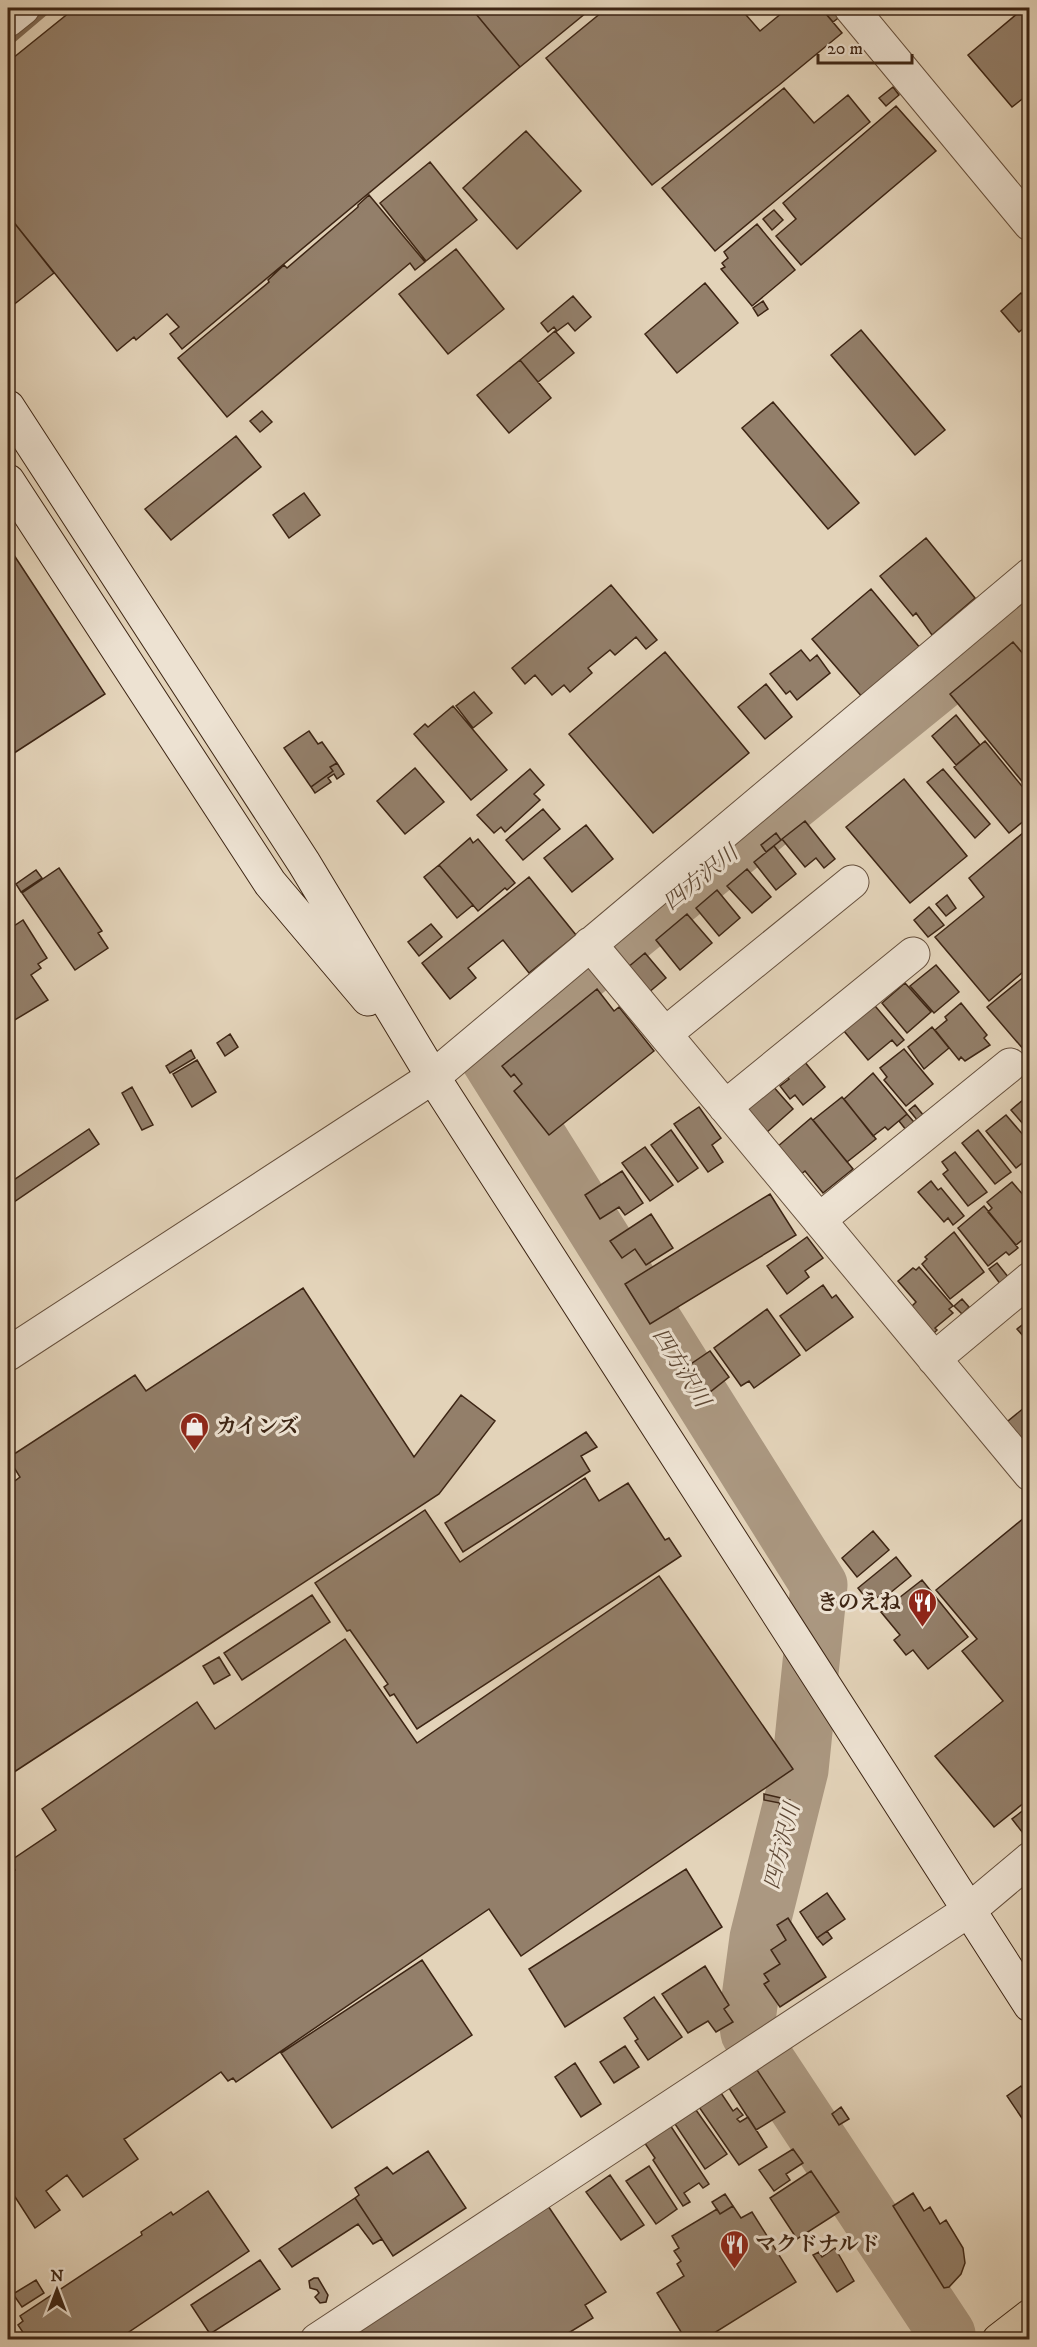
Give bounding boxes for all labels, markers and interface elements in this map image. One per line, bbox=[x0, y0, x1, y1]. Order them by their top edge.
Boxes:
scale bar bbox=[818, 27, 912, 65]
text: 20 m bbox=[827, 38, 863, 60]
water label: 四方沢川 bbox=[658, 839, 745, 916]
water label: 四方沢川 bbox=[646, 1323, 717, 1414]
shop icon: カインズ bbox=[179, 1410, 211, 1452]
place label: カインズ bbox=[216, 1414, 299, 1440]
restaurant icon: きのえね bbox=[906, 1586, 938, 1628]
place label: きのえね bbox=[817, 1590, 901, 1616]
water label: 四方沢川 bbox=[759, 1798, 807, 1892]
restaurant icon: マクドナルド bbox=[718, 2228, 750, 2270]
place label: マクドナルド bbox=[755, 2232, 880, 2258]
north arrow bbox=[27, 2260, 87, 2320]
text: N bbox=[50, 2266, 64, 2286]

